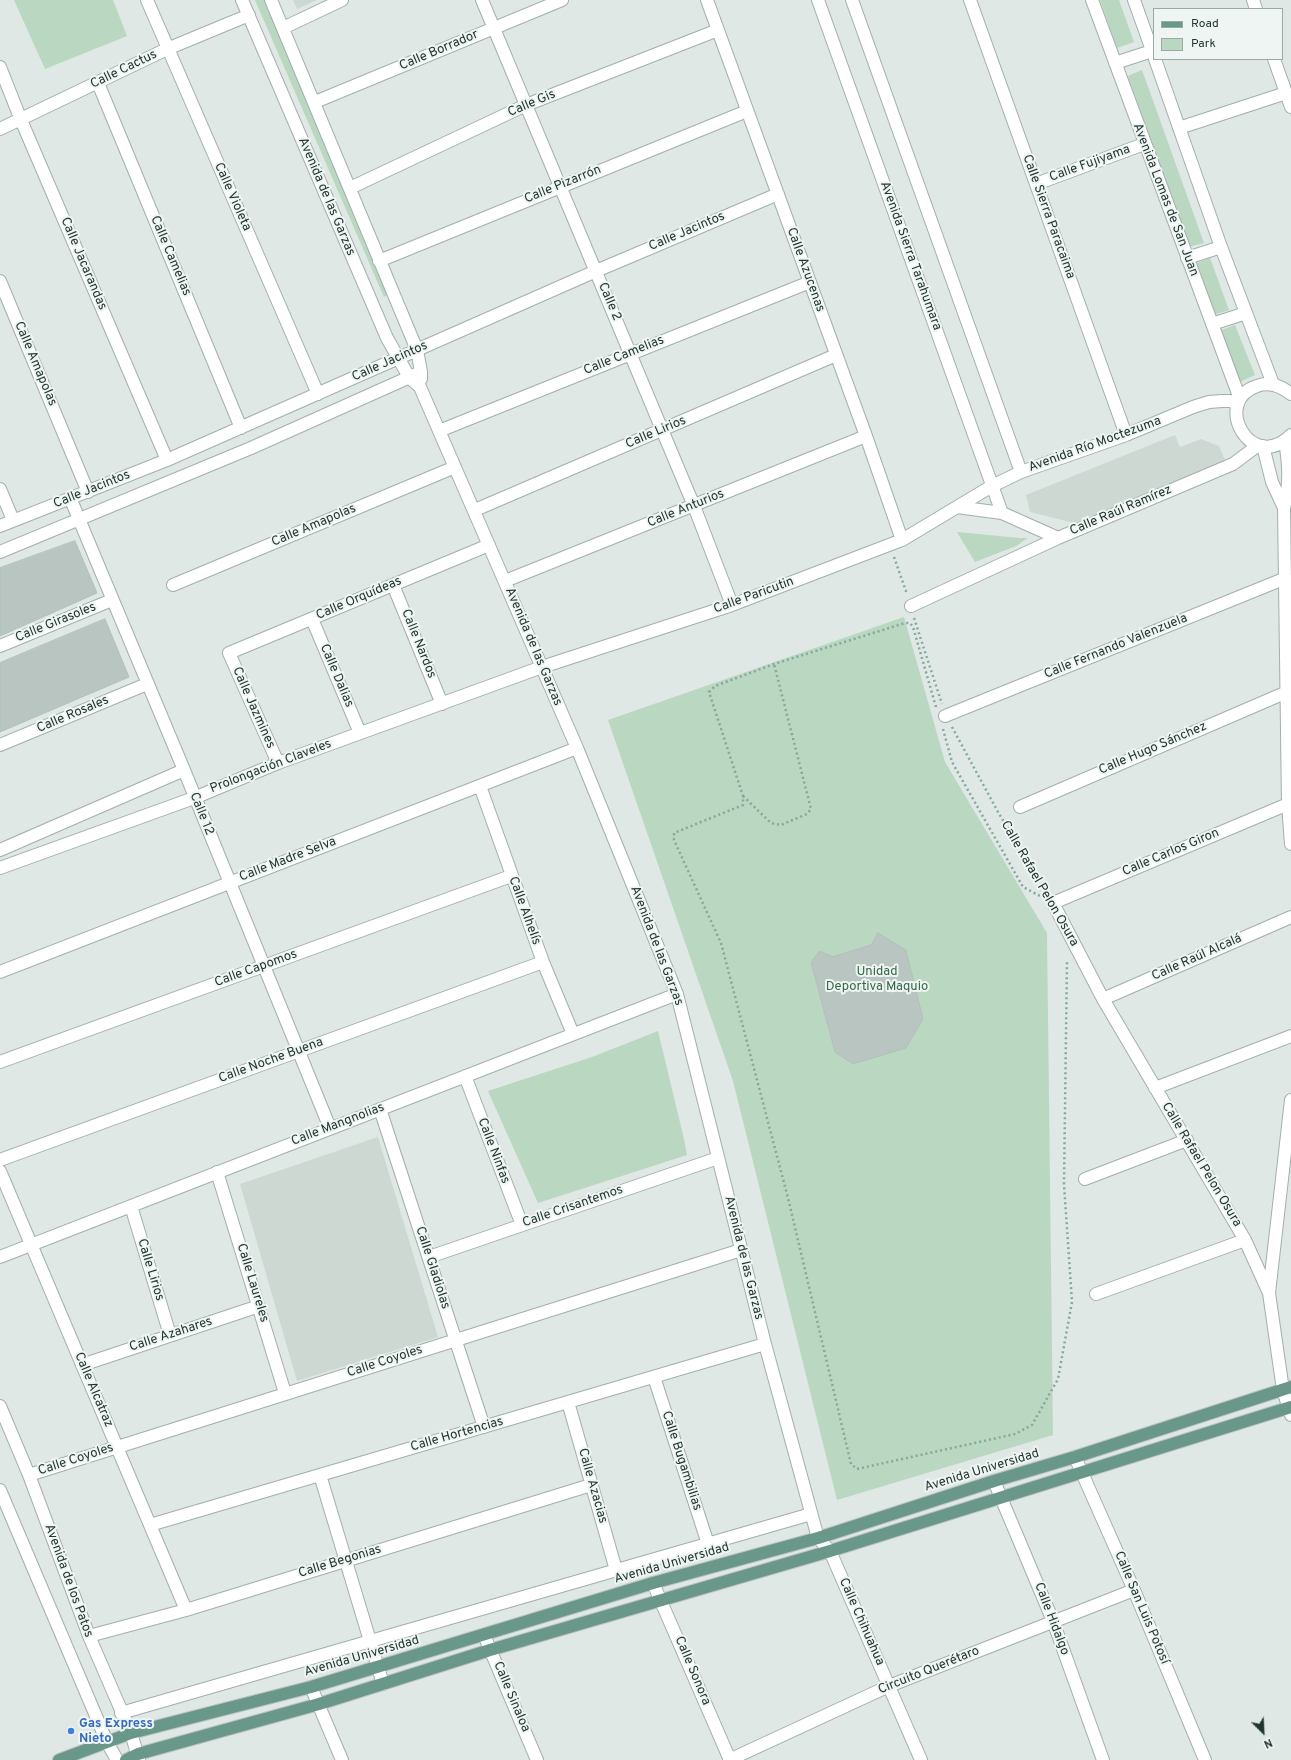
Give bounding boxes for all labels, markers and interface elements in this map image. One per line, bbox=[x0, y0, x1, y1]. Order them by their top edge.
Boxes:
legend bbox=[1153, 8, 1283, 60]
text: Road bbox=[1191, 16, 1219, 32]
street label: Calle Borrador bbox=[397, 27, 481, 75]
text: Park bbox=[1191, 36, 1216, 52]
street label: Calle Cactus bbox=[88, 47, 160, 93]
street label: Calle Gis bbox=[506, 87, 558, 121]
street label: Avenida Lomas de San Juan bbox=[1129, 121, 1201, 279]
street label: Avenida de las Garzas bbox=[294, 136, 358, 258]
street label: Calle Fujiyama bbox=[1047, 142, 1133, 186]
street label: Calle Sierra Paracaima bbox=[1018, 153, 1078, 281]
street label: Calle Violeta bbox=[210, 160, 254, 234]
street label: Calle Pizarrón bbox=[522, 163, 604, 207]
street label: Avenida Sierra Tarahumara bbox=[876, 179, 944, 333]
street label: Calle Jacintos bbox=[647, 209, 727, 255]
street label: Calle Camelias bbox=[146, 214, 194, 298]
street label: Calle Jacarandas bbox=[56, 215, 110, 313]
street label: Calle Azucenas bbox=[782, 226, 828, 314]
street label: Calle 2 bbox=[594, 281, 624, 323]
street label: Calle Amapolas bbox=[10, 319, 60, 409]
street label: Calle Camelias bbox=[582, 333, 666, 379]
street label: Calle Jacintos bbox=[350, 338, 430, 386]
street label: Calle Lirios bbox=[623, 413, 689, 453]
street label: Avenida Río Moctezuma bbox=[1027, 414, 1163, 476]
street label: Calle Jacintos bbox=[51, 468, 133, 512]
street label: Calle Raúl Ramírez bbox=[1068, 482, 1174, 540]
street label: Calle Anturios bbox=[645, 486, 727, 532]
street label: Calle Amapolas bbox=[269, 501, 359, 551]
street label: Calle Orquídeas bbox=[314, 574, 404, 624]
street label: Calle Paricutin bbox=[712, 574, 796, 618]
street label: Avenida de las Garzas bbox=[501, 586, 565, 708]
street label: Calle Girasoles bbox=[13, 600, 99, 646]
street label: Calle Nardos bbox=[397, 607, 439, 681]
street label: Calle Fernando Valenzuela bbox=[1042, 611, 1190, 683]
street label: Calle Dalias bbox=[316, 642, 356, 710]
street label: Calle Jazmines bbox=[228, 665, 278, 751]
street label: Calle Rosales bbox=[35, 693, 111, 737]
street label: Calle Hugo Sánchez bbox=[1097, 719, 1209, 779]
street label: Prolongación Claveles bbox=[208, 737, 334, 797]
street label: Calle 12 bbox=[185, 790, 217, 838]
street label: Calle Rafael Pelon Osura bbox=[997, 818, 1081, 950]
street label: Calle Carlos Giron bbox=[1120, 826, 1222, 880]
street label: Calle Madre Selva bbox=[237, 834, 339, 886]
street label: Calle Alhelís bbox=[504, 875, 544, 947]
street label: Avenida de las Garzas bbox=[626, 884, 686, 1008]
street label: Calle Raúl Alcalá bbox=[1150, 931, 1244, 985]
street label: Calle Capomos bbox=[213, 947, 299, 991]
park label: Unidad Deportiva Maquio bbox=[826, 964, 928, 995]
street label: Calle Noche Buena bbox=[217, 1035, 325, 1087]
street label: Calle Mangnolias bbox=[289, 1100, 387, 1150]
street label: Calle Rafael Pelon Osura bbox=[1158, 1100, 1244, 1230]
street label: Calle Ninfas bbox=[473, 1116, 513, 1186]
street label: Calle Crisantemos bbox=[521, 1182, 625, 1232]
street label: Avenida de las Garzas bbox=[720, 1195, 766, 1321]
street label: Calle Gladiolas bbox=[411, 1225, 453, 1311]
street label: Calle Lirios bbox=[133, 1237, 167, 1303]
street label: Calle Laureles bbox=[233, 1242, 271, 1324]
street label: Calle Azahares bbox=[127, 1314, 215, 1356]
street label: Calle Coyoles bbox=[345, 1342, 425, 1382]
street label: Calle Alcatraz bbox=[70, 1350, 116, 1430]
street label: Calle Bugambilias bbox=[658, 1409, 704, 1513]
street label: Calle Hortencias bbox=[409, 1414, 505, 1456]
street label: Calle Coyoles bbox=[36, 1440, 116, 1480]
street label: Avenida Universidad bbox=[923, 1446, 1041, 1496]
street label: Calle Azacias bbox=[574, 1447, 610, 1525]
street label: Avenida de los Patos bbox=[40, 1522, 96, 1640]
street label: Avenida Universidad bbox=[613, 1540, 731, 1588]
street label: Calle Begonias bbox=[297, 1542, 383, 1582]
street label: Calle San Luis Potosí bbox=[1110, 1549, 1172, 1667]
street label: Calle Chihuahua bbox=[835, 1576, 887, 1668]
street label: Calle Hidalgo bbox=[1030, 1580, 1072, 1658]
street label: Avenida Universidad bbox=[303, 1633, 421, 1681]
street label: Calle Sonora bbox=[671, 1634, 713, 1708]
street label: Circuito Querétaro bbox=[876, 1644, 982, 1698]
street label: Calle Sinaloa bbox=[489, 1659, 533, 1735]
north arrow bbox=[1243, 1712, 1283, 1752]
place label: Gas Express Nieto bbox=[79, 1716, 153, 1747]
marker: Gas Express Nieto bbox=[66, 1726, 76, 1736]
text: N bbox=[1261, 1735, 1274, 1751]

